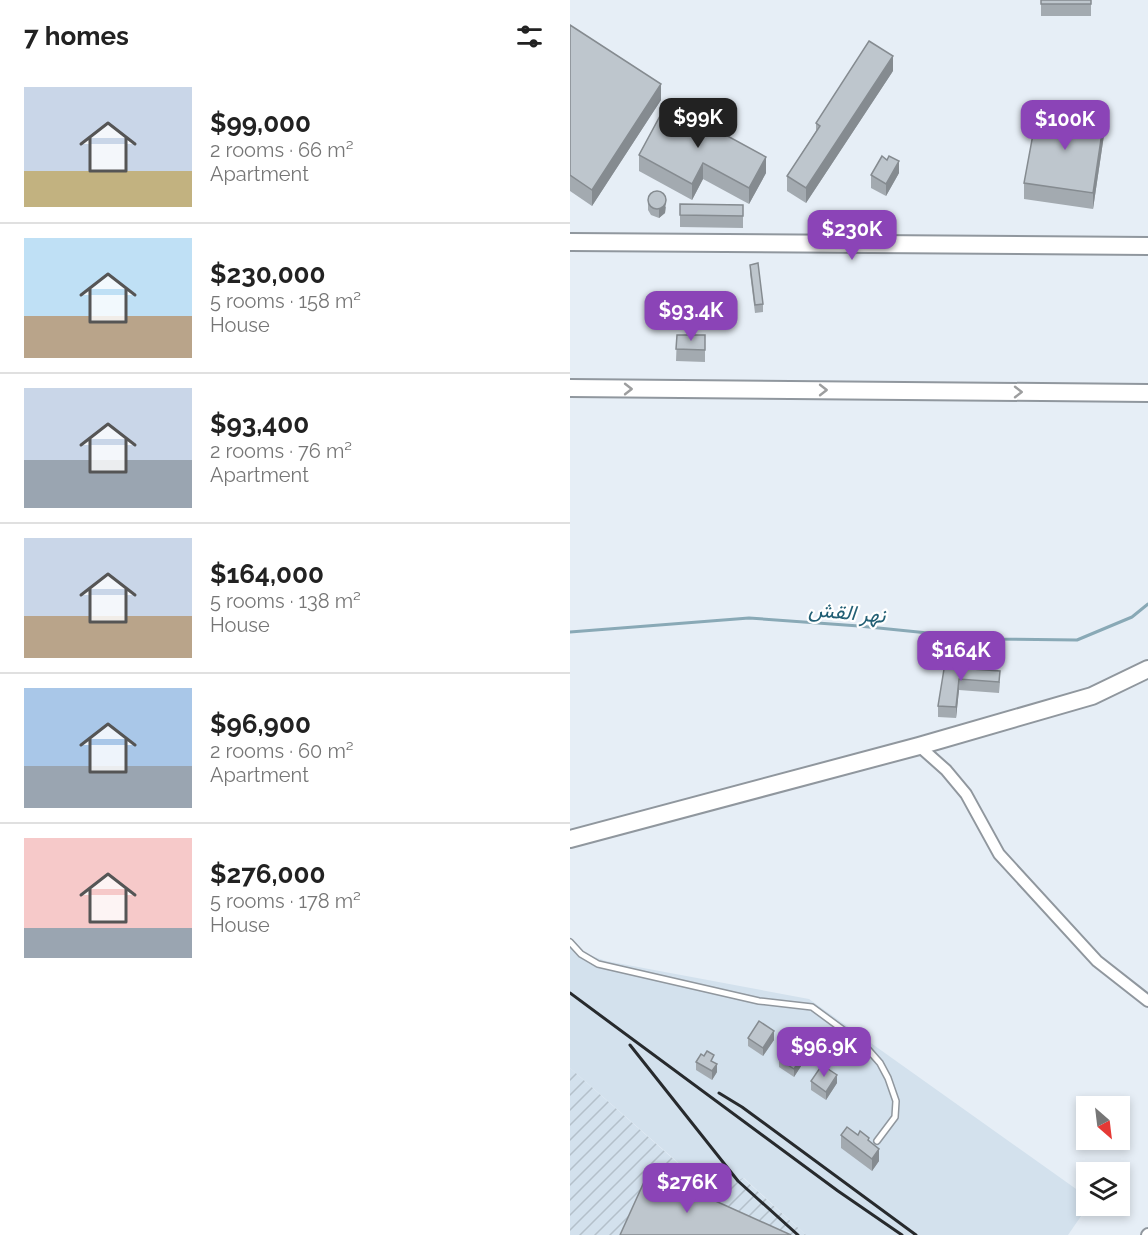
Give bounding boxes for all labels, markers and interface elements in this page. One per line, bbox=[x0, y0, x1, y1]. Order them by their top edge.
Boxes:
icon: filters bbox=[513, 20, 546, 53]
text: 7 homes bbox=[24, 21, 129, 51]
pin: $99K bbox=[662, 98, 734, 149]
pin: $100K bbox=[1023, 100, 1107, 151]
text: $99K bbox=[673, 105, 723, 129]
text: $100K bbox=[1035, 107, 1095, 131]
text: $99,000 bbox=[210, 108, 311, 138]
icon: home bbox=[72, 111, 144, 183]
text: 2 rooms · 66 m² bbox=[210, 138, 353, 162]
text: Apartment bbox=[210, 162, 309, 186]
pin: $230K bbox=[810, 210, 894, 261]
text: $230K bbox=[822, 217, 882, 241]
text: $230,000 bbox=[210, 259, 326, 289]
icon: home bbox=[72, 262, 144, 334]
text: 5 rooms · 158 m² bbox=[210, 289, 361, 313]
pin: $93.4K bbox=[642, 291, 740, 342]
text: $93.4K bbox=[659, 298, 723, 322]
text: House bbox=[210, 313, 270, 337]
one-way arrow bbox=[624, 382, 633, 395]
one-way arrow bbox=[819, 384, 828, 396]
one-way arrow bbox=[1014, 386, 1023, 398]
text: $93,400 bbox=[210, 409, 309, 439]
icon: home bbox=[72, 412, 144, 484]
text: 2 rooms · 76 m² bbox=[210, 439, 352, 463]
text: Apartment bbox=[210, 463, 309, 487]
text: $164,000 bbox=[210, 559, 324, 589]
icon: home bbox=[72, 562, 144, 634]
text: 5 rooms · 138 m² bbox=[210, 589, 361, 613]
water label: نهر القش bbox=[807, 596, 888, 629]
text: House bbox=[210, 613, 270, 637]
pin: $164K bbox=[919, 631, 1003, 682]
text: $164K bbox=[931, 638, 991, 662]
text: $96,900 bbox=[210, 709, 311, 739]
icon: home bbox=[72, 712, 144, 784]
text: 2 rooms · 60 m² bbox=[210, 739, 354, 763]
text: Apartment bbox=[210, 763, 309, 787]
text: $276,000 bbox=[210, 859, 325, 889]
icon: home bbox=[72, 862, 144, 934]
text: 5 rooms · 178 m² bbox=[210, 889, 361, 913]
text: House bbox=[210, 913, 270, 937]
pin: $96.9K bbox=[775, 1027, 873, 1078]
text: $96.9K bbox=[791, 1034, 857, 1058]
north arrow bbox=[1076, 1096, 1130, 1150]
map controls bbox=[1076, 1096, 1130, 1216]
button: layers bbox=[1076, 1162, 1130, 1216]
pin: $276K bbox=[645, 1163, 729, 1214]
text: $276K bbox=[657, 1170, 717, 1194]

